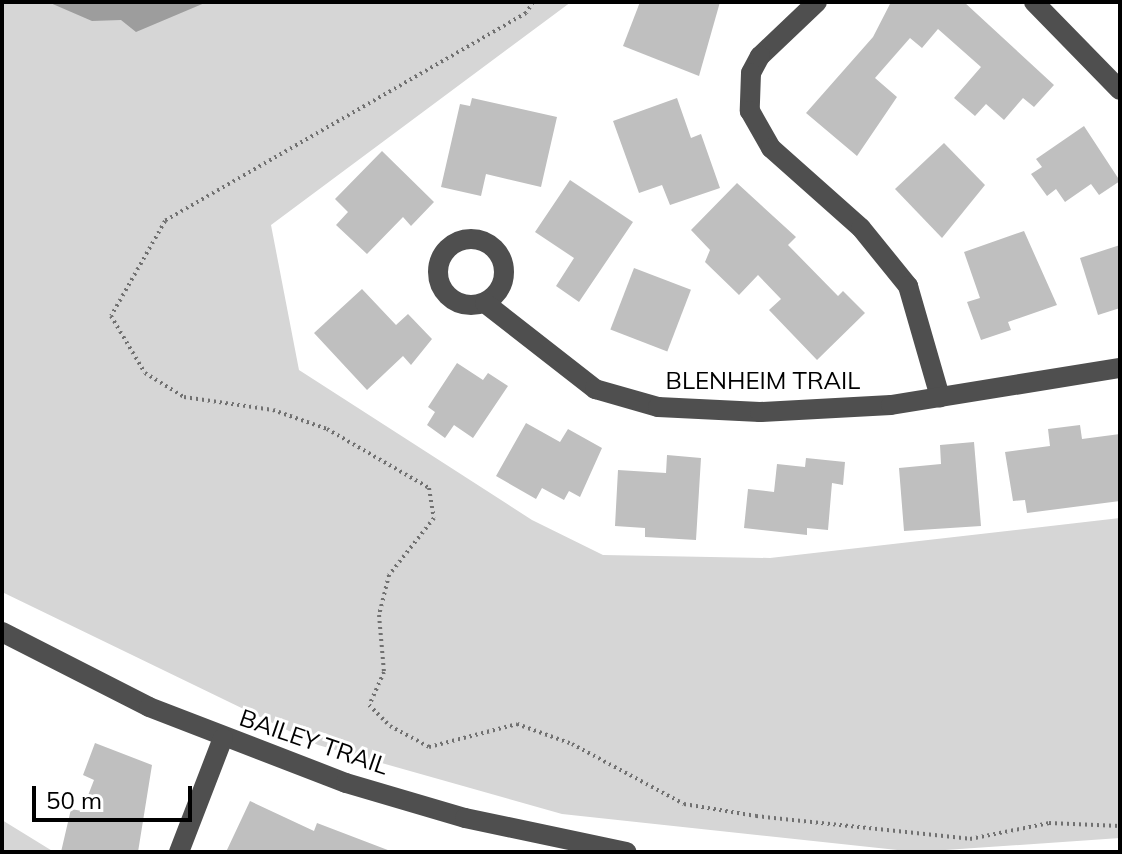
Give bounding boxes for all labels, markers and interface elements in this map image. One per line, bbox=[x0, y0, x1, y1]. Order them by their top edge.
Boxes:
street label: BLENHEIM TRAIL bbox=[666, 367, 860, 395]
street label: BAILEY TRAIL bbox=[236, 703, 392, 781]
scale bar bbox=[36, 770, 196, 820]
text: 50 m bbox=[46, 785, 102, 815]

